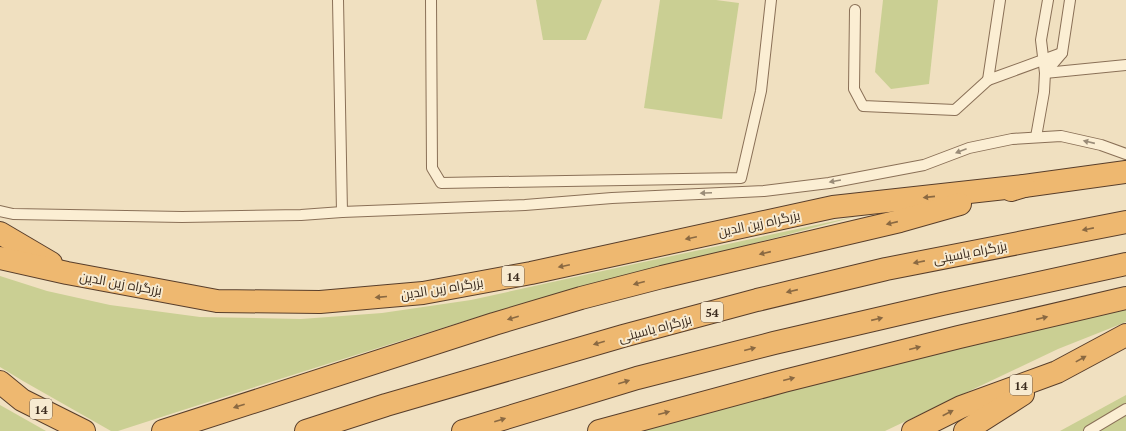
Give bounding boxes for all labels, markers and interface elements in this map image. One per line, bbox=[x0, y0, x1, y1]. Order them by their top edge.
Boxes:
one-way arrow bbox=[1083, 139, 1095, 145]
one-way arrow bbox=[955, 148, 967, 154]
one-way arrow bbox=[829, 179, 841, 185]
one-way arrow bbox=[700, 190, 712, 197]
one-way arrow bbox=[923, 194, 935, 200]
street label: بزرگراه زین الدین bbox=[716, 206, 802, 240]
one-way arrow bbox=[885, 220, 898, 226]
one-way arrow bbox=[1082, 226, 1094, 232]
one-way arrow bbox=[685, 235, 697, 241]
street label: بزرگراه یاسینی bbox=[932, 236, 1008, 268]
one-way arrow bbox=[759, 250, 771, 256]
one-way arrow bbox=[913, 260, 925, 266]
one-way arrow bbox=[558, 263, 570, 269]
road number: 14 bbox=[502, 266, 524, 286]
street label: بزرگراه زین الدین bbox=[78, 267, 164, 299]
street label: بزرگراه زین الدین bbox=[399, 273, 485, 303]
one-way arrow bbox=[632, 280, 644, 286]
one-way arrow bbox=[786, 289, 798, 295]
one-way arrow bbox=[375, 294, 387, 300]
road number: 54 bbox=[701, 302, 723, 322]
street label: بزرگراه یاسینی bbox=[616, 310, 694, 346]
one-way arrow bbox=[1036, 314, 1048, 320]
one-way arrow bbox=[507, 315, 519, 321]
one-way arrow bbox=[871, 316, 883, 322]
one-way arrow bbox=[593, 340, 605, 346]
one-way arrow bbox=[909, 344, 922, 350]
one-way arrow bbox=[744, 346, 756, 352]
one-way arrow bbox=[1075, 356, 1087, 363]
road number: 14 bbox=[1010, 375, 1032, 395]
one-way arrow bbox=[783, 376, 795, 382]
one-way arrow bbox=[619, 378, 631, 384]
road number: 14 bbox=[30, 399, 52, 419]
one-way arrow bbox=[232, 403, 244, 409]
one-way arrow bbox=[658, 410, 670, 416]
one-way arrow bbox=[942, 410, 954, 417]
one-way arrow bbox=[494, 416, 506, 422]

